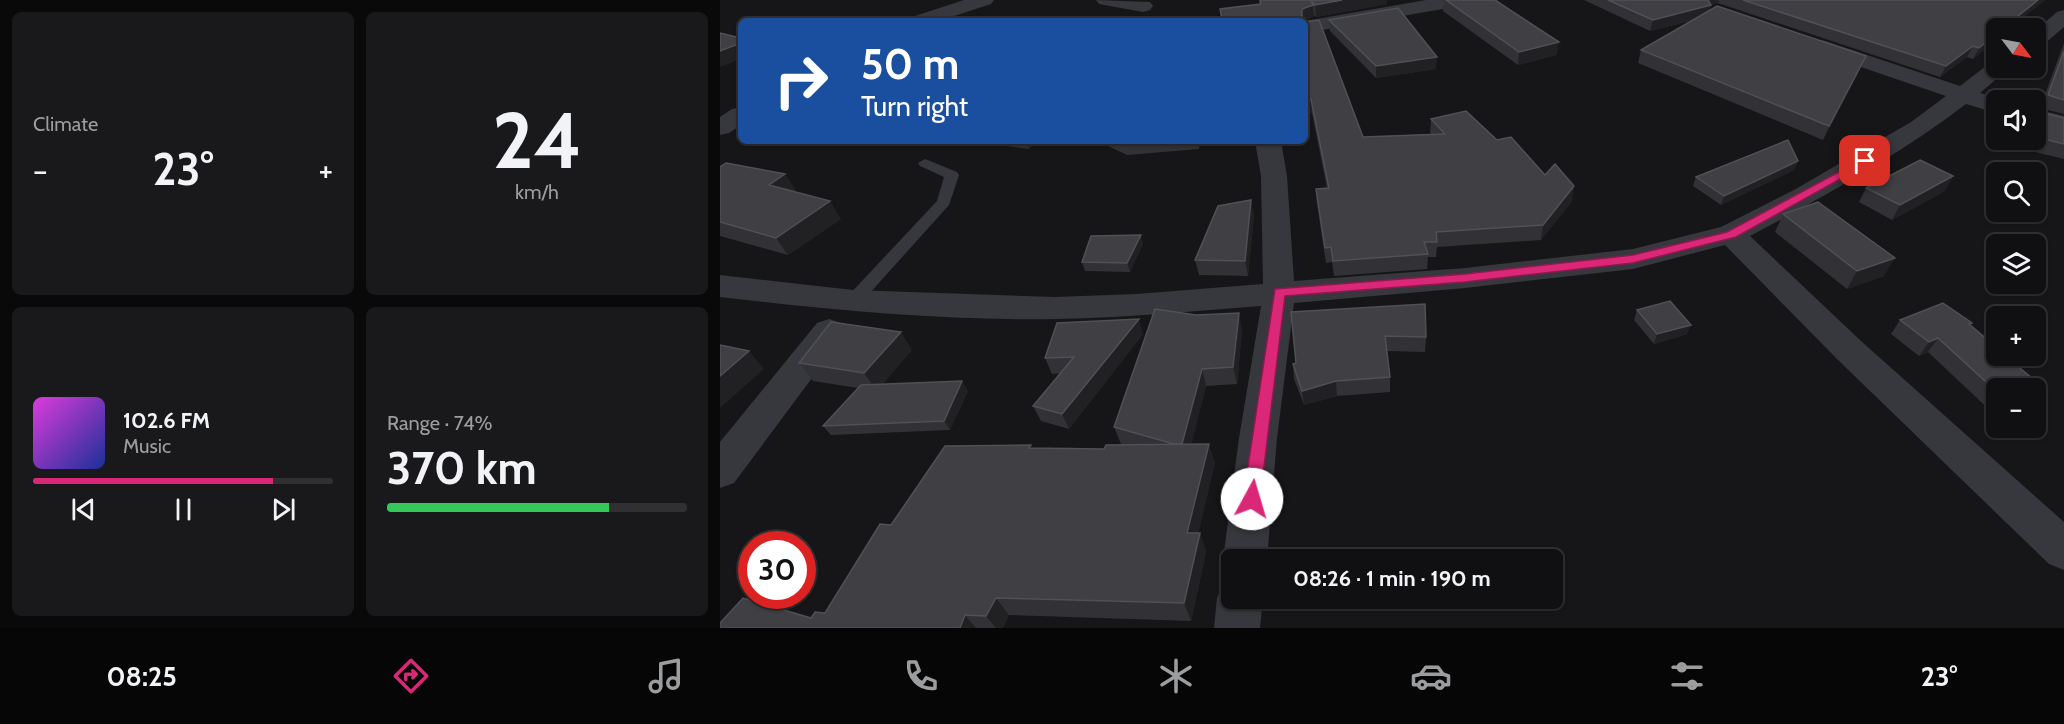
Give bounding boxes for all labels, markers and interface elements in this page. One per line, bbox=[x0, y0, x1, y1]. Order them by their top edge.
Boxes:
north arrow bbox=[1986, 18, 2046, 78]
map controls bbox=[1986, 18, 2046, 438]
text: 50 m bbox=[861, 38, 959, 90]
icon: right bbox=[762, 42, 840, 120]
text: Turn right bbox=[861, 90, 968, 123]
button: sound bbox=[1986, 90, 2046, 150]
text: 24 bbox=[492, 93, 582, 188]
text: Climate bbox=[33, 112, 98, 136]
pin bbox=[1839, 135, 1890, 186]
text: 23° bbox=[152, 142, 214, 196]
icon: arrive bbox=[1848, 144, 1881, 177]
text: − bbox=[33, 150, 48, 190]
text: + bbox=[318, 150, 333, 190]
button: search bbox=[1986, 162, 2046, 222]
text: km/h bbox=[515, 180, 559, 204]
button: layers bbox=[1986, 234, 2046, 294]
button: + bbox=[1986, 306, 2046, 366]
button: − bbox=[1986, 378, 2046, 438]
text: 102.6 FM bbox=[123, 407, 210, 434]
text: Range · 74% bbox=[387, 411, 493, 435]
text: Music bbox=[123, 434, 171, 458]
text: 370 km bbox=[387, 441, 537, 495]
position arrow bbox=[1220, 467, 1284, 531]
icon: previous bbox=[67, 493, 100, 526]
icon: pause bbox=[167, 493, 200, 526]
icon: next bbox=[267, 493, 300, 526]
speed limit sign: 30 bbox=[738, 531, 816, 609]
text: 08:26 · 1 min · 190 m bbox=[1293, 565, 1491, 592]
icon: directions bbox=[390, 655, 432, 697]
icon: music bbox=[645, 655, 687, 697]
icon: phone bbox=[900, 655, 942, 697]
icon: climate bbox=[1155, 655, 1197, 697]
icon: car bbox=[1410, 655, 1452, 697]
icon: filters bbox=[1666, 655, 1708, 697]
text: 08:25 bbox=[107, 660, 177, 693]
text: 23° bbox=[1921, 660, 1957, 693]

